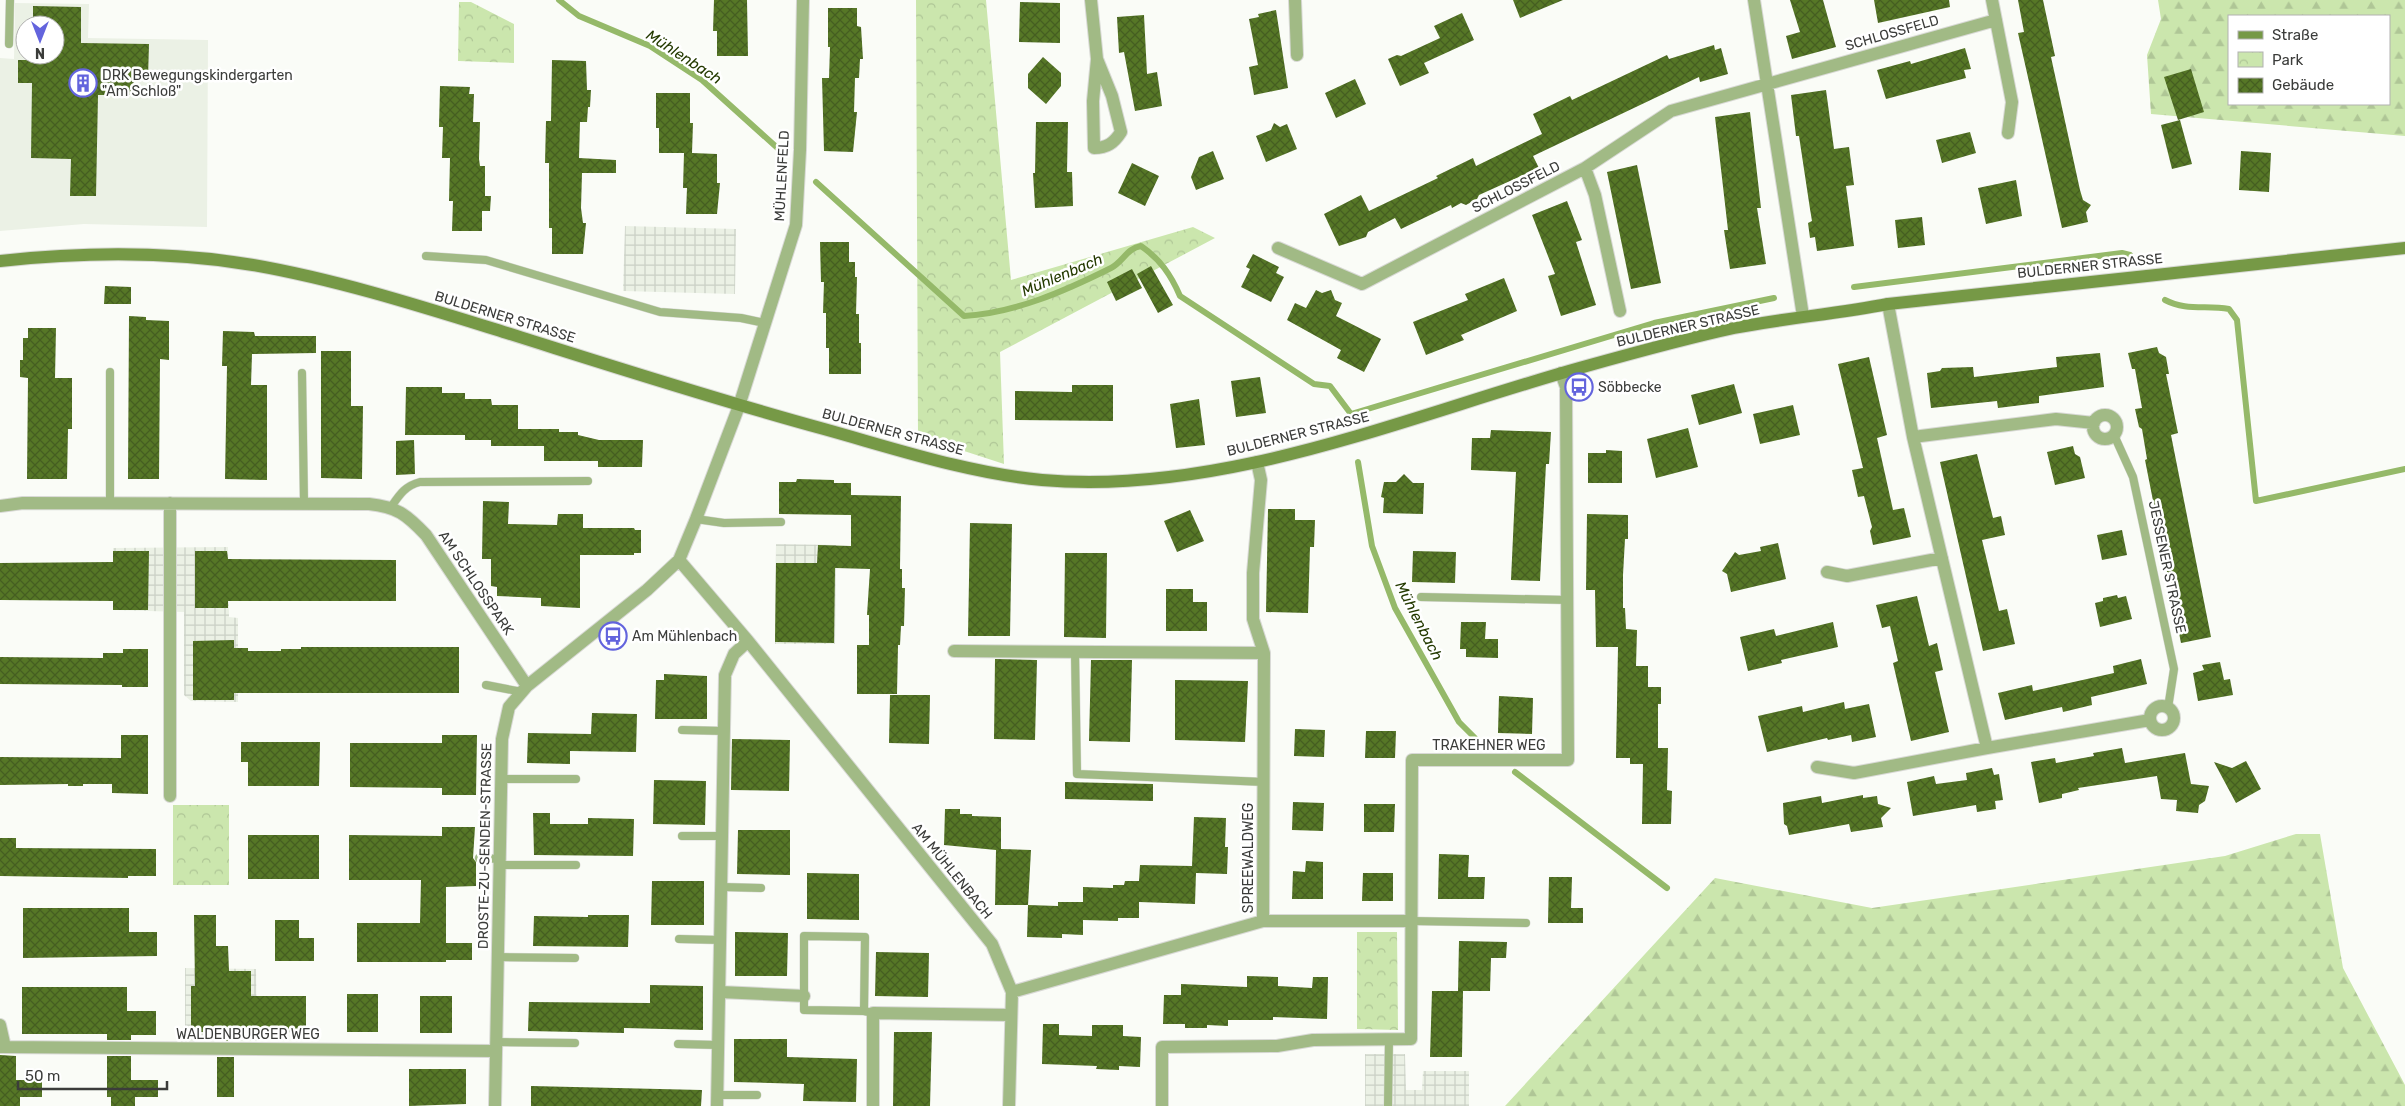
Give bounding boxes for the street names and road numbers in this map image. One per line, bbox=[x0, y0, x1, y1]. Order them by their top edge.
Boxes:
street label: SCHLOSSFELD bbox=[1843, 11, 1941, 55]
street label: MÜHLENFELD bbox=[771, 130, 793, 222]
street label: SCHLOSSFELD bbox=[1469, 157, 1563, 217]
street label: BULDERNER STRASSE bbox=[2016, 250, 2164, 282]
street label: BULDERNER STRASSE bbox=[433, 288, 577, 346]
street label: BULDERNER STRASSE bbox=[1615, 301, 1761, 351]
street label: BULDERNER STRASSE bbox=[820, 405, 966, 459]
street label: BULDERNER STRASSE bbox=[1225, 408, 1371, 460]
street label: JESSENER STRASSE bbox=[2145, 499, 2189, 635]
street label: AM SCHLOSSPARK bbox=[435, 528, 517, 639]
street label: TRAKEHNER WEG bbox=[1432, 737, 1546, 754]
street label: DROSTE-ZU-SENDEN-STRASSE bbox=[475, 743, 495, 949]
street label: SPREEWALDWEG bbox=[1240, 803, 1257, 913]
street label: AM MÜHLENBACH bbox=[908, 820, 996, 922]
street label: WALDENBURGER WEG bbox=[176, 1026, 320, 1043]

